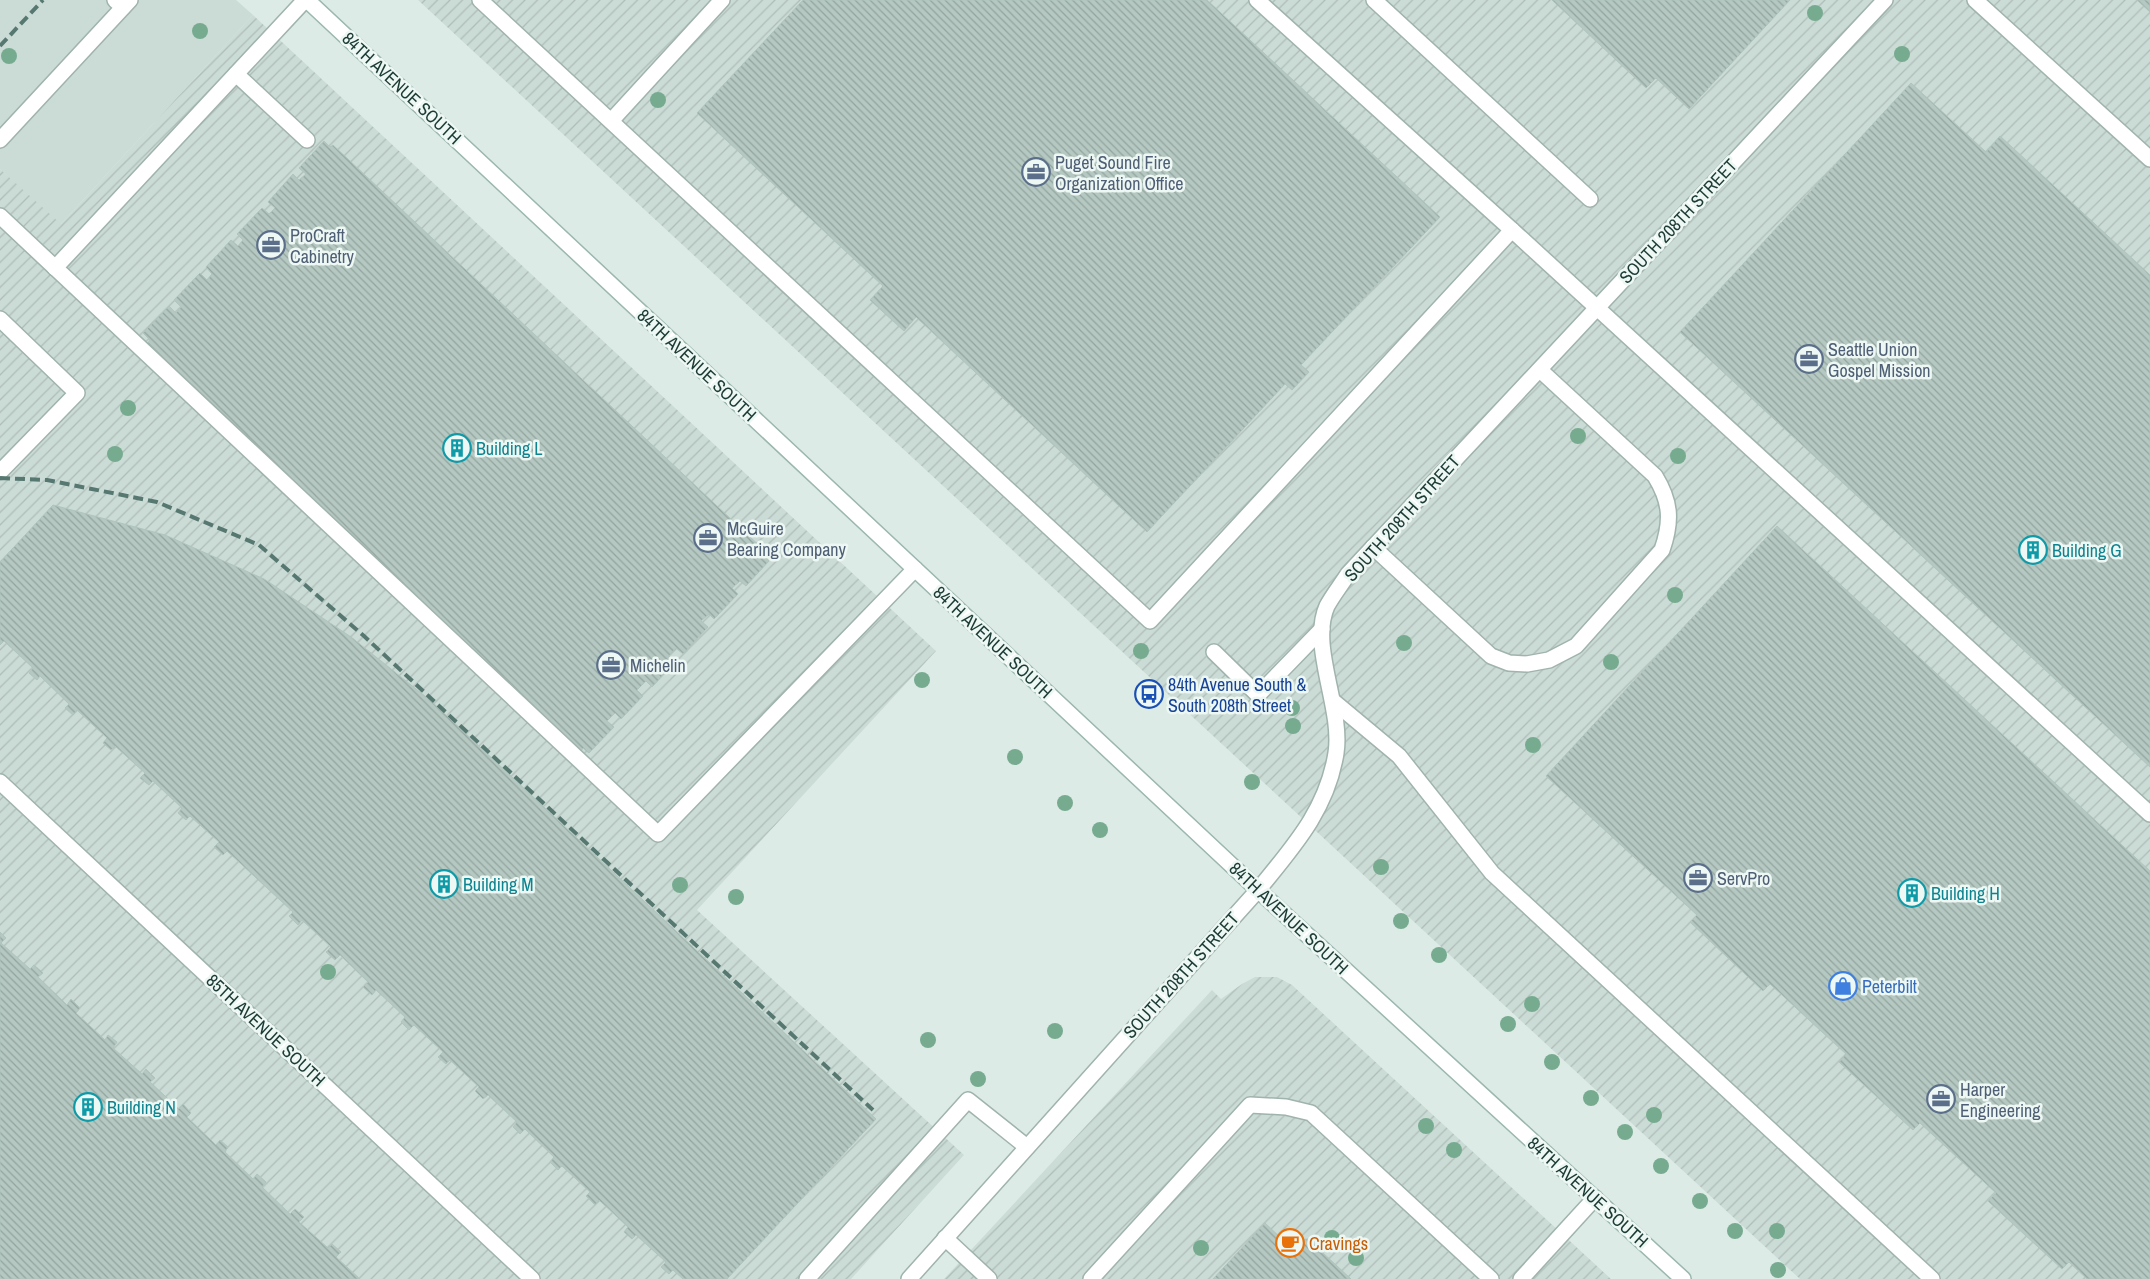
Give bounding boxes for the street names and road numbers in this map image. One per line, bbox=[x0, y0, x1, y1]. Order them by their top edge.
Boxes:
street label: 84TH AVENUE SOUTH bbox=[337, 26, 467, 150]
street label: SOUTH 208TH STREET bbox=[1613, 153, 1743, 289]
street label: 84TH AVENUE SOUTH bbox=[632, 303, 762, 427]
street label: SOUTH 208TH STREET bbox=[1338, 449, 1466, 587]
street label: 84TH AVENUE SOUTH bbox=[928, 580, 1058, 704]
street label: 84TH AVENUE SOUTH bbox=[1224, 856, 1354, 980]
street label: SOUTH 208TH STREET bbox=[1117, 906, 1245, 1044]
street label: 85TH AVENUE SOUTH bbox=[201, 968, 331, 1092]
street label: 84TH AVENUE SOUTH bbox=[1522, 1131, 1654, 1253]

